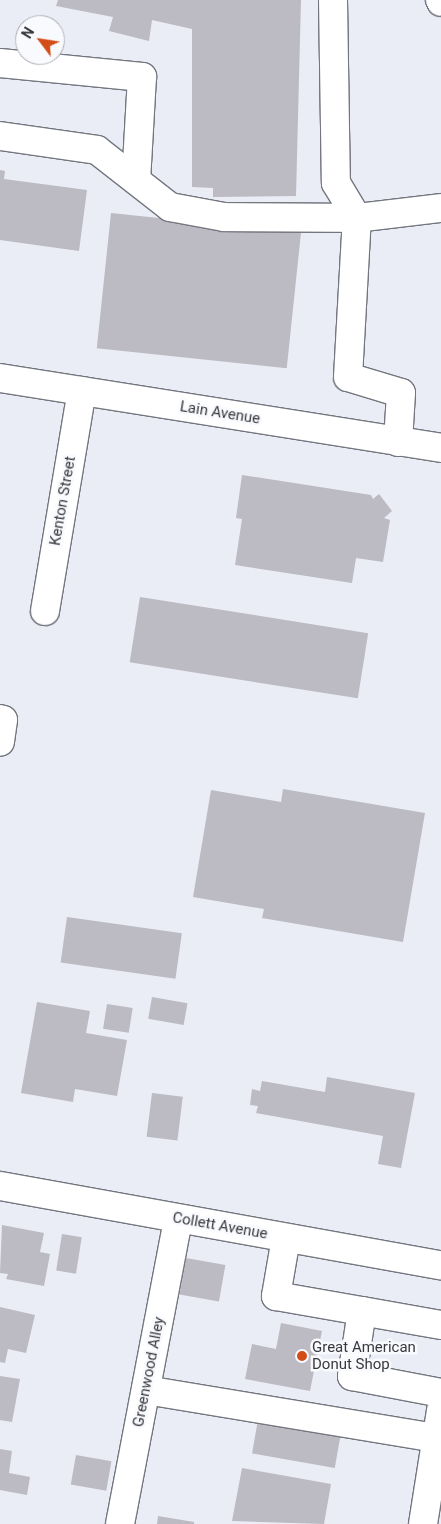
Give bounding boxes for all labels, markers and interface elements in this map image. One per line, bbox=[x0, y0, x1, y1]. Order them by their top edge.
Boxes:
north arrow bbox=[15, 15, 65, 65]
text: N bbox=[19, 24, 37, 41]
street label: Lain Avenue bbox=[179, 398, 261, 428]
street label: Kenton Street bbox=[46, 455, 80, 547]
street label: Collett Avenue bbox=[171, 1209, 269, 1243]
street label: Greenwood Alley bbox=[129, 1315, 169, 1429]
place label: Great American Donut Shop bbox=[312, 1338, 416, 1373]
marker: Great American Donut Shop bbox=[296, 1350, 308, 1362]

